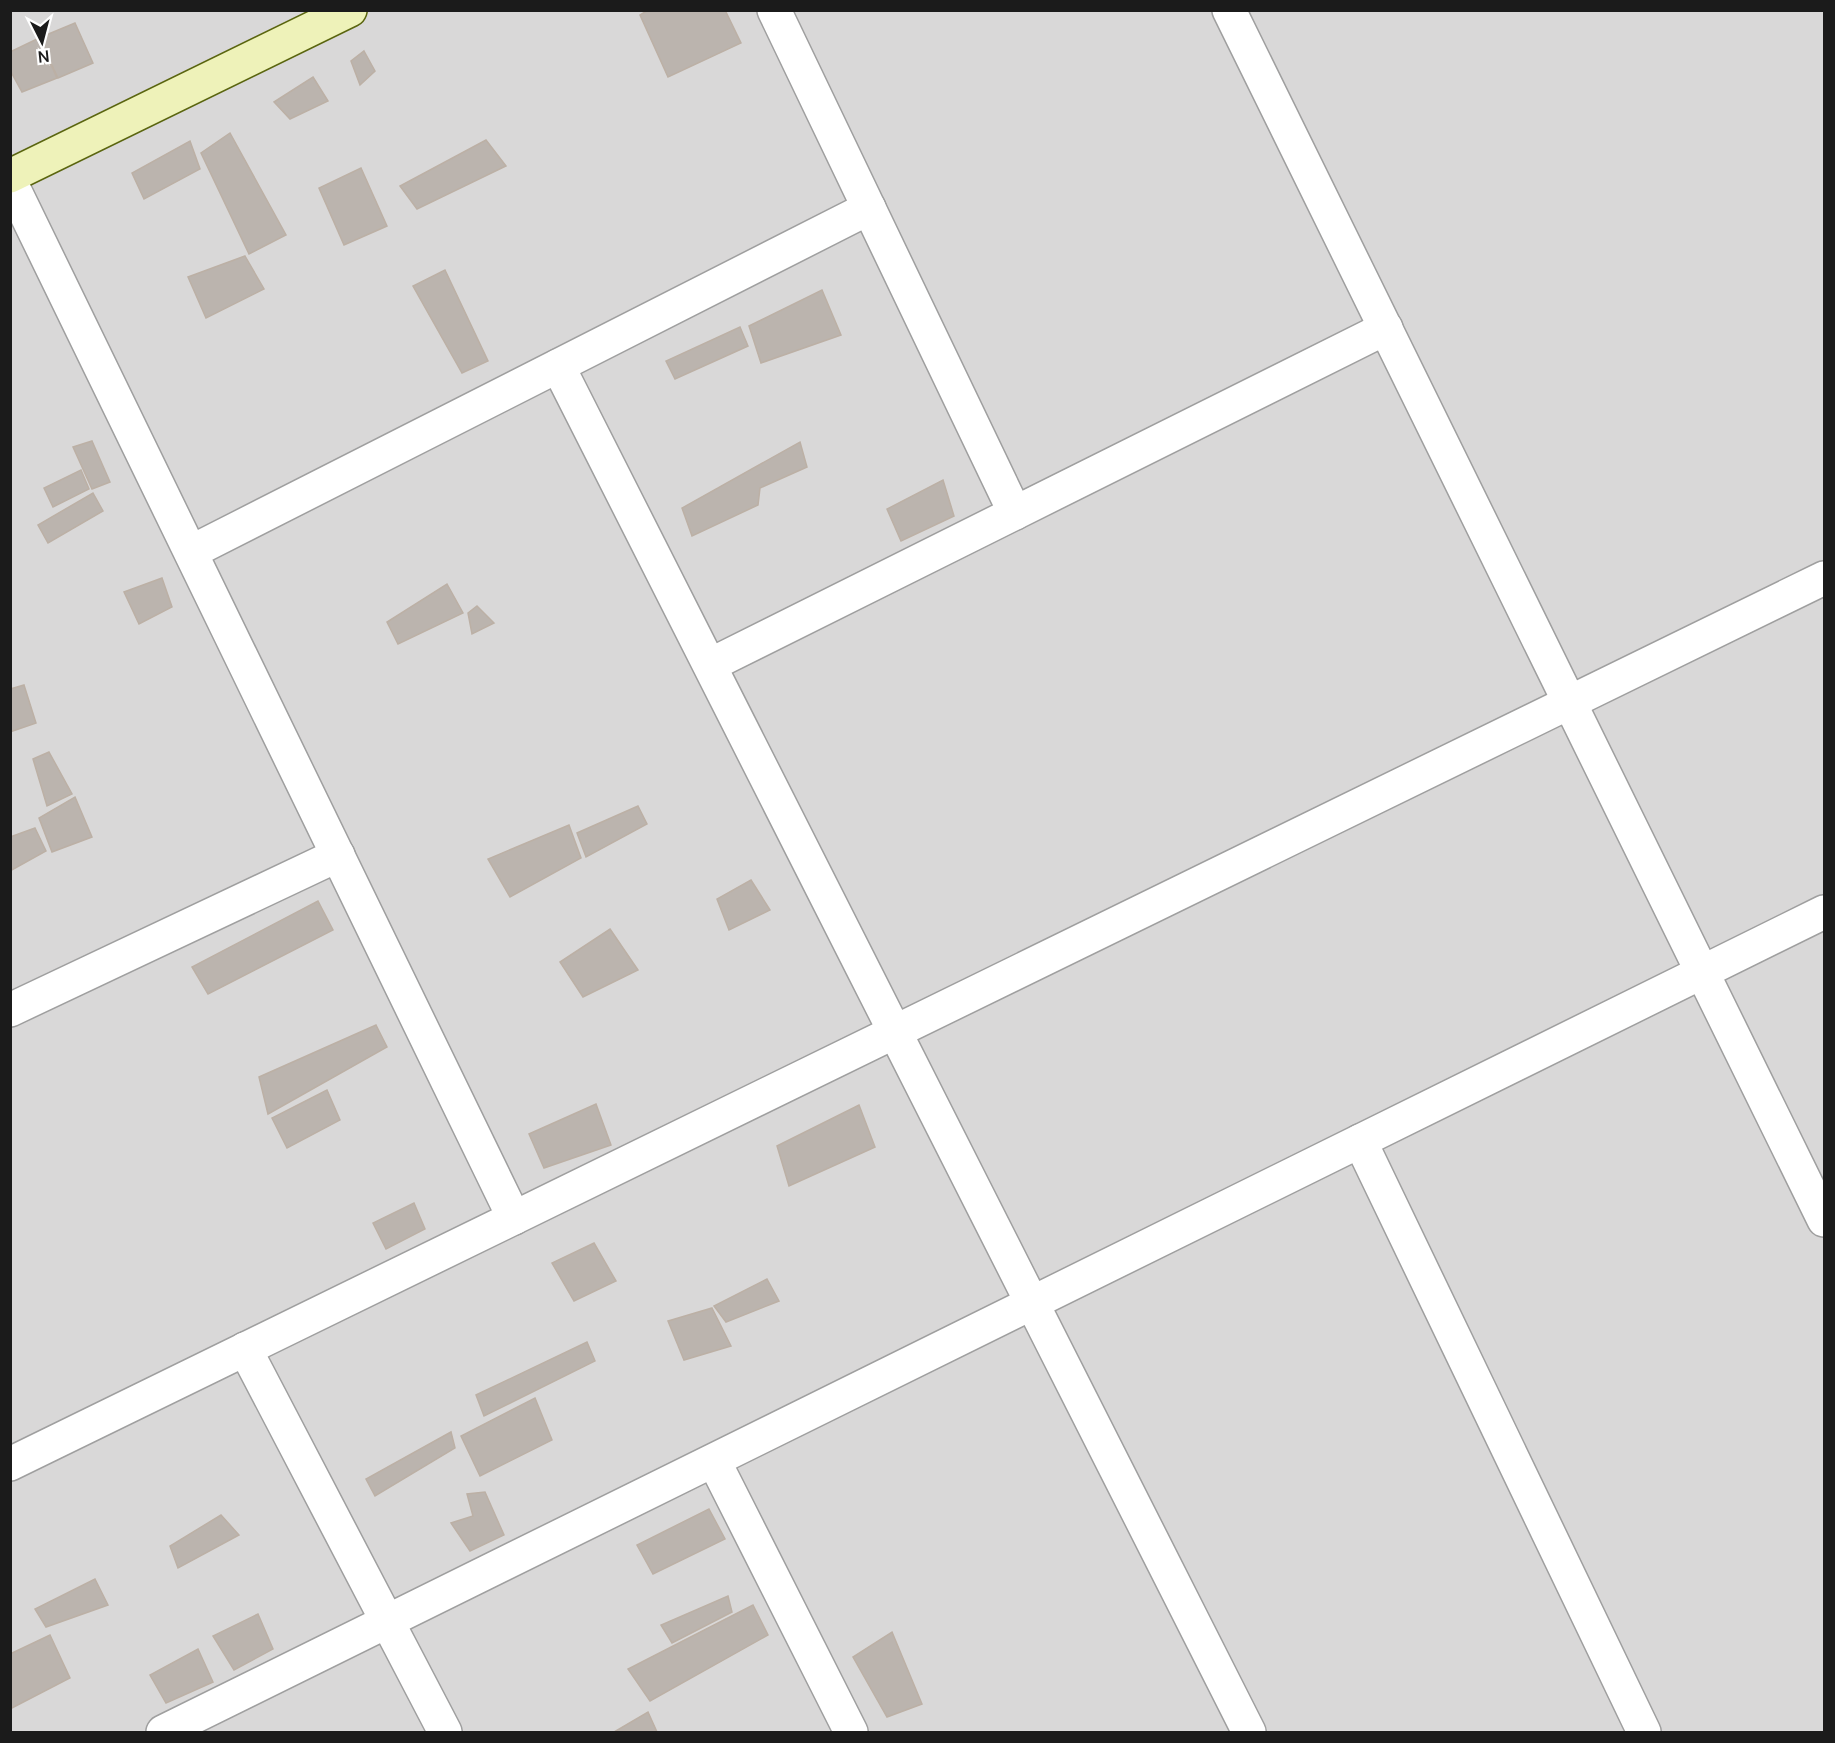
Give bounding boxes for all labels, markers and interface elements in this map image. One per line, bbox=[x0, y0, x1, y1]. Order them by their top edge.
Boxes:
north arrow bbox=[12, 12, 72, 72]
text: N bbox=[37, 45, 50, 68]

